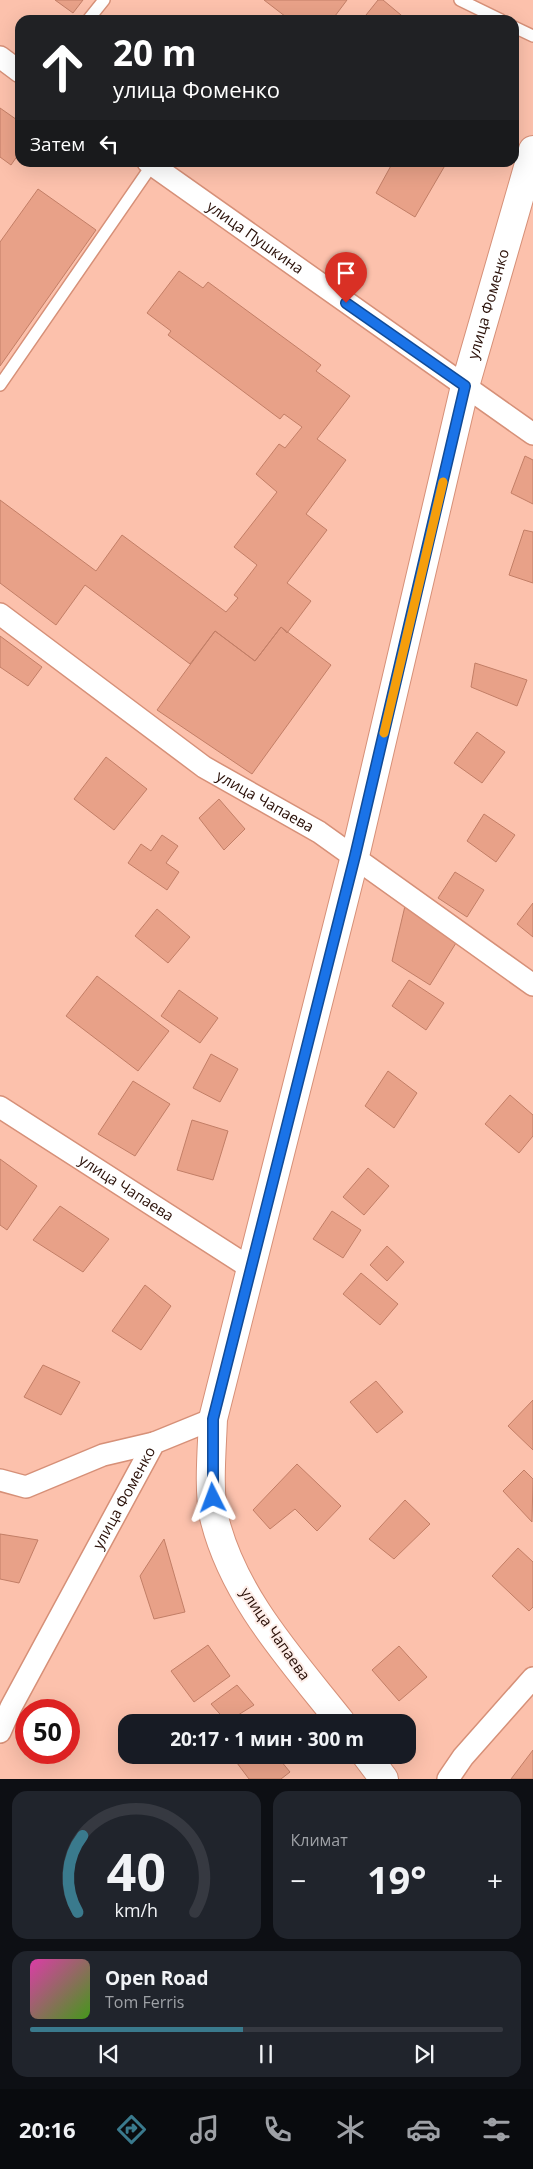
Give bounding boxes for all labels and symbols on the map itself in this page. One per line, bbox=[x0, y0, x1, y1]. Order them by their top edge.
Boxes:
street label: улица Пушкина bbox=[203, 196, 308, 278]
street label: улица Фоменко bbox=[462, 246, 513, 361]
pin bbox=[325, 252, 367, 303]
street label: улица Чапаева bbox=[213, 765, 318, 836]
street label: улица Чапаева bbox=[75, 1149, 178, 1225]
street label: улица Фоменко bbox=[87, 1443, 159, 1552]
position arrow bbox=[186, 1471, 238, 1523]
street label: улица Чапаева bbox=[236, 1583, 315, 1684]
speed limit sign: 50 bbox=[15, 1699, 80, 1764]

